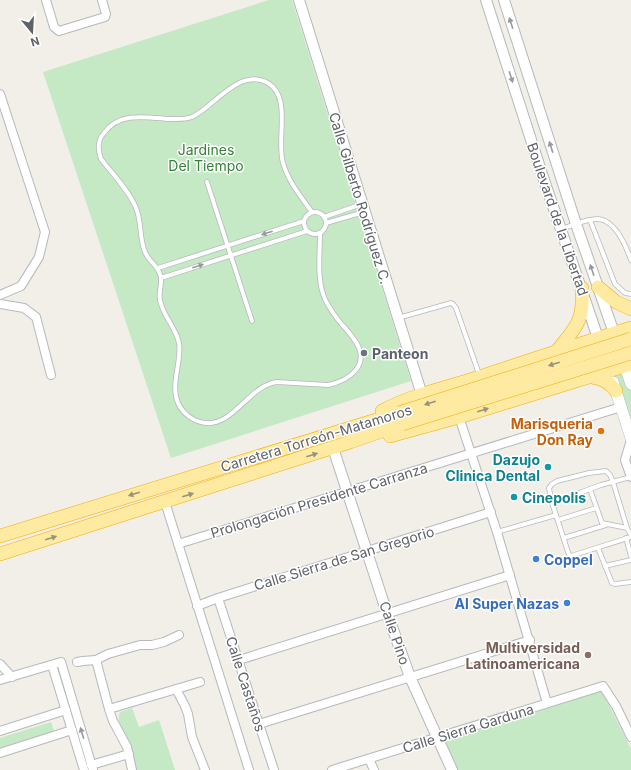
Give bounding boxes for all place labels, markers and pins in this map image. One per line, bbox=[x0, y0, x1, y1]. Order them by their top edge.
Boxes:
place label: Panteon bbox=[372, 345, 428, 362]
marker: Panteon bbox=[359, 348, 369, 358]
place label: Marisqueria Don Ray bbox=[511, 415, 594, 448]
marker: Marisqueria Don Ray bbox=[596, 426, 606, 436]
place label: Dazujo Clinica Dental bbox=[445, 451, 540, 484]
marker: Dazujo Clinica Dental bbox=[543, 462, 553, 472]
place label: Cinepolis bbox=[522, 489, 586, 506]
marker: Cinepolis bbox=[509, 492, 519, 502]
place label: Coppel bbox=[544, 551, 593, 568]
marker: Coppel bbox=[531, 554, 541, 564]
place label: Al Super Nazas bbox=[455, 595, 559, 612]
marker: Al Super Nazas bbox=[562, 598, 572, 608]
place label: Multiversidad Latinoamericana bbox=[465, 639, 580, 672]
marker: Multiversidad Latinoamericana bbox=[583, 650, 593, 660]

